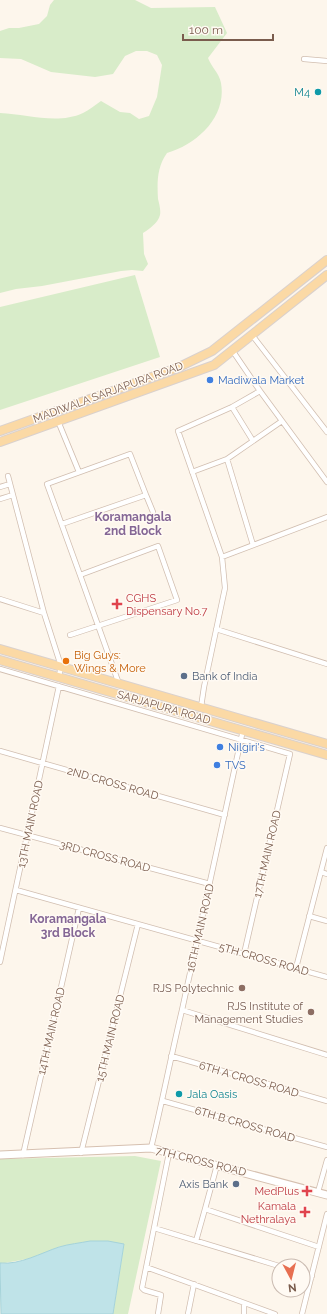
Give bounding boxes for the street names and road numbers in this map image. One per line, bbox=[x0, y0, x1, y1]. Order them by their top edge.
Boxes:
street label: MADIWALA SARJAPURA ROAD bbox=[31, 359, 185, 426]
street label: SARJAPURA ROAD bbox=[116, 688, 212, 727]
street label: 2ND CROSS ROAD bbox=[66, 764, 160, 803]
street label: 13TH MAIN ROAD bbox=[15, 779, 46, 869]
street label: 17TH MAIN ROAD bbox=[251, 809, 284, 899]
street label: 3RD CROSS ROAD bbox=[58, 838, 152, 875]
street label: 16TH MAIN ROAD bbox=[184, 882, 217, 974]
street label: 5TH CROSS ROAD bbox=[217, 940, 310, 979]
street label: 14TH MAIN ROAD bbox=[35, 986, 68, 1076]
street label: 15TH MAIN ROAD bbox=[93, 993, 128, 1083]
street label: 6TH A CROSS ROAD bbox=[197, 1059, 300, 1100]
street label: 6TH B CROSS ROAD bbox=[193, 1104, 297, 1145]
street label: 7TH CROSS ROAD bbox=[154, 1144, 248, 1179]

